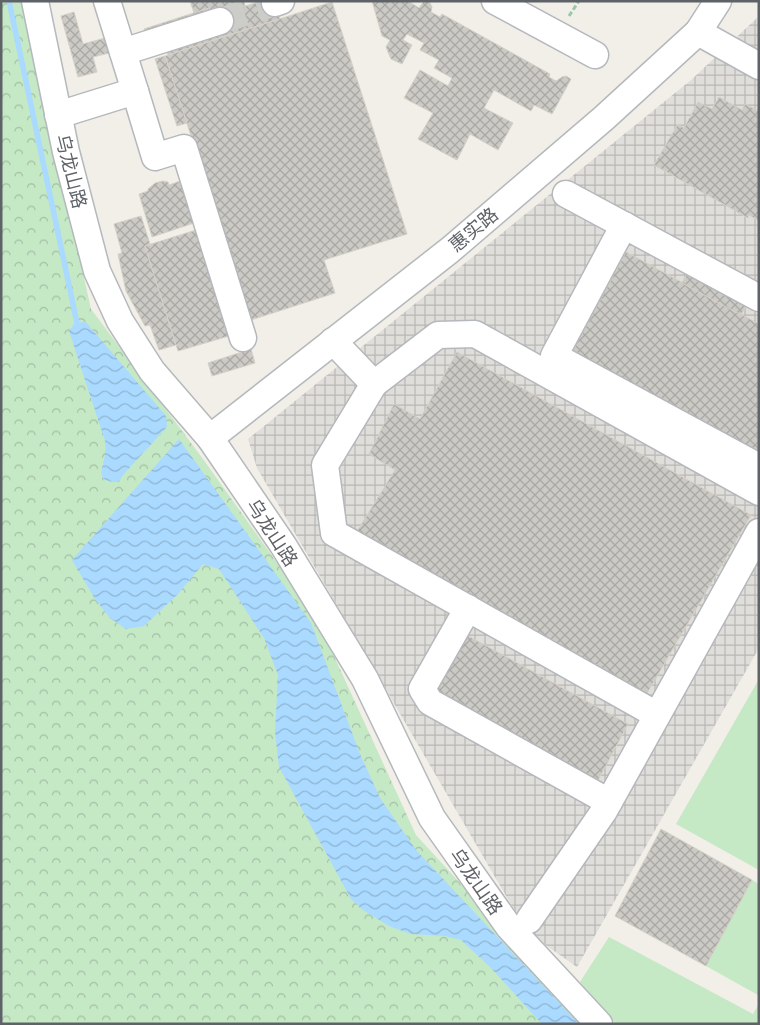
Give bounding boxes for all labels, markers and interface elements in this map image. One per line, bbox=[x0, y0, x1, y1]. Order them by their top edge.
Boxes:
street label: 乌龙山路 bbox=[49, 131, 95, 211]
street label: 惠实路 bbox=[442, 200, 504, 258]
street label: 乌龙山路 bbox=[240, 492, 306, 572]
street label: 乌龙山路 bbox=[443, 842, 511, 920]

